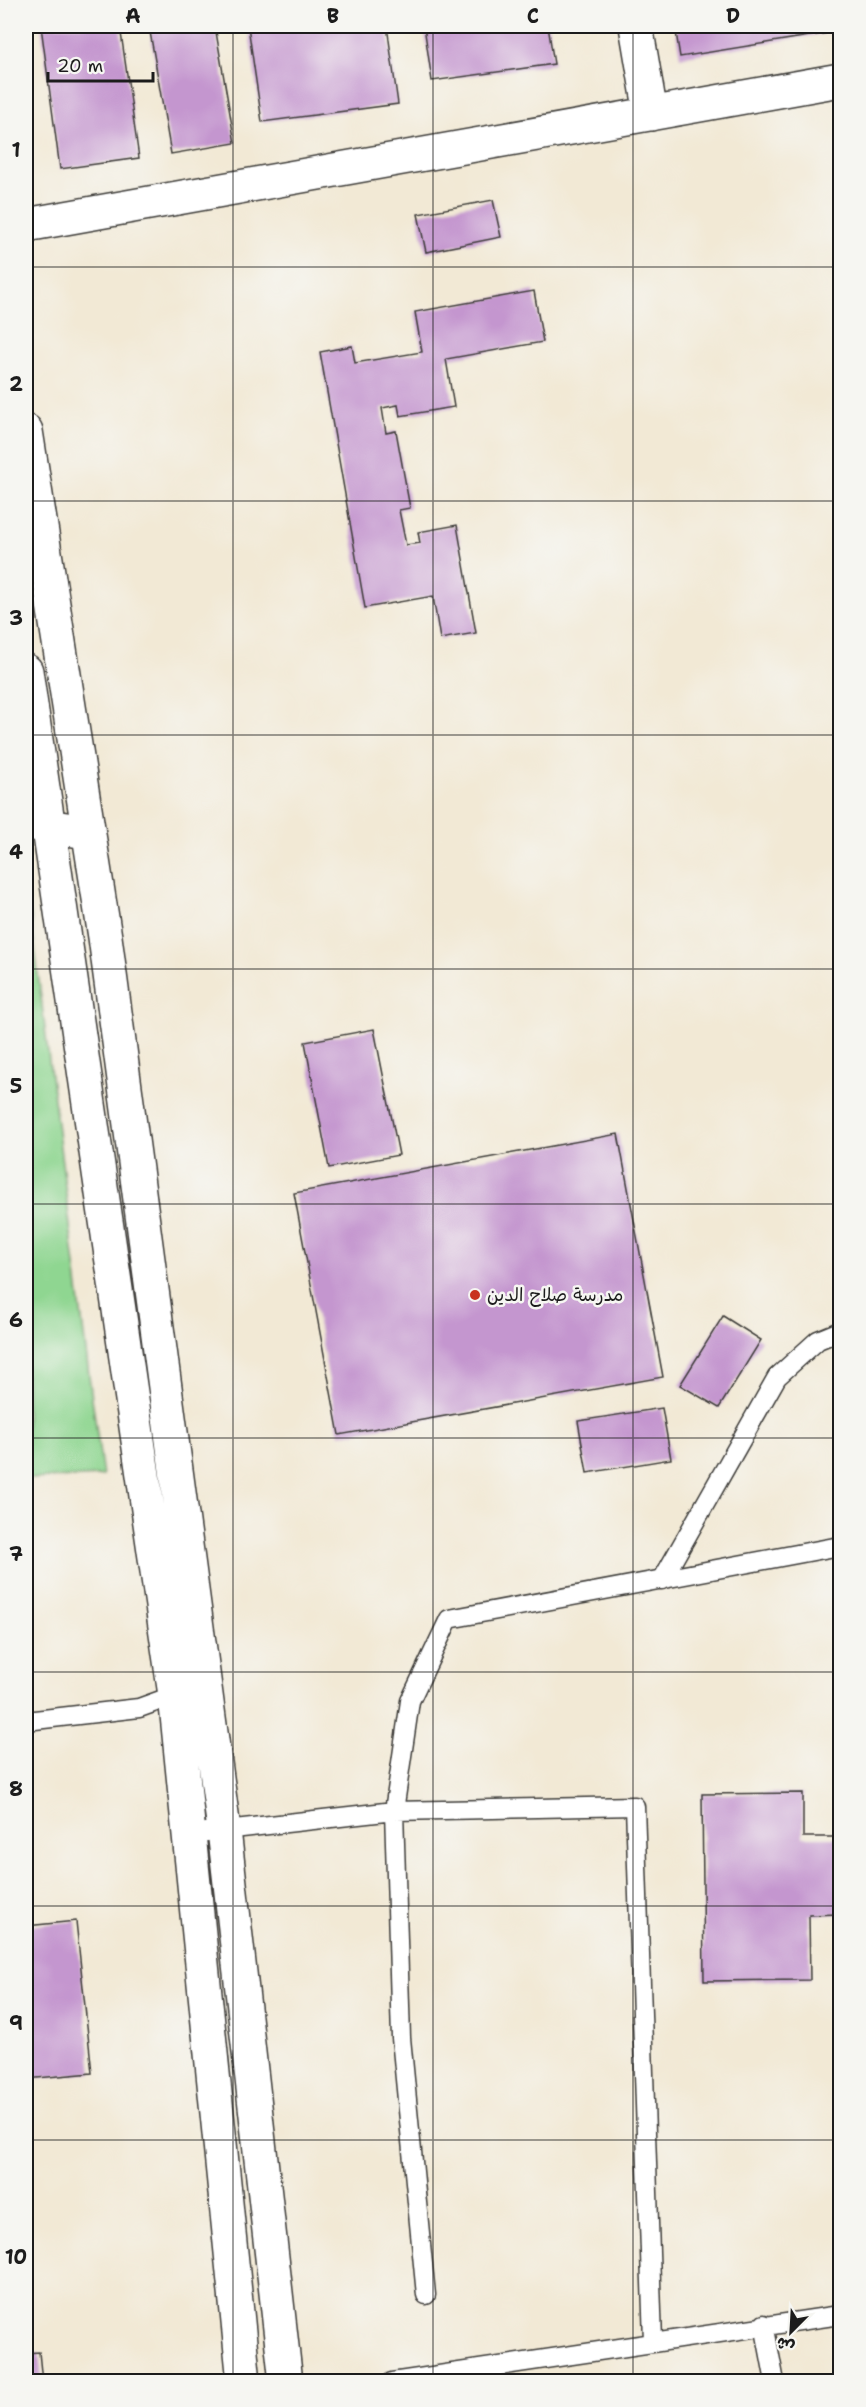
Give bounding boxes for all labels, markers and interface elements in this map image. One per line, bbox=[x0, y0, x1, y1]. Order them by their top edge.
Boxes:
text: A bbox=[125, 3, 141, 29]
text: B bbox=[327, 3, 339, 29]
text: C bbox=[527, 3, 539, 29]
text: D bbox=[726, 3, 740, 29]
scale bar bbox=[48, 45, 153, 83]
text: 20 m bbox=[57, 54, 103, 78]
text: 1 bbox=[11, 137, 21, 163]
text: 2 bbox=[9, 371, 23, 397]
text: 3 bbox=[9, 605, 23, 631]
text: 4 bbox=[9, 839, 23, 865]
text: 5 bbox=[10, 1073, 22, 1099]
place label: مدرسة صلاح الدين bbox=[487, 1283, 623, 1307]
marker: مدرسة صلاح الدين bbox=[468, 1288, 482, 1302]
text: 6 bbox=[9, 1307, 23, 1333]
text: 7 bbox=[9, 1541, 23, 1567]
text: 8 bbox=[9, 1776, 23, 1802]
text: 9 bbox=[9, 2010, 23, 2036]
text: 10 bbox=[5, 2244, 27, 2270]
north arrow bbox=[761, 2302, 821, 2362]
text: ش bbox=[773, 2332, 797, 2358]

